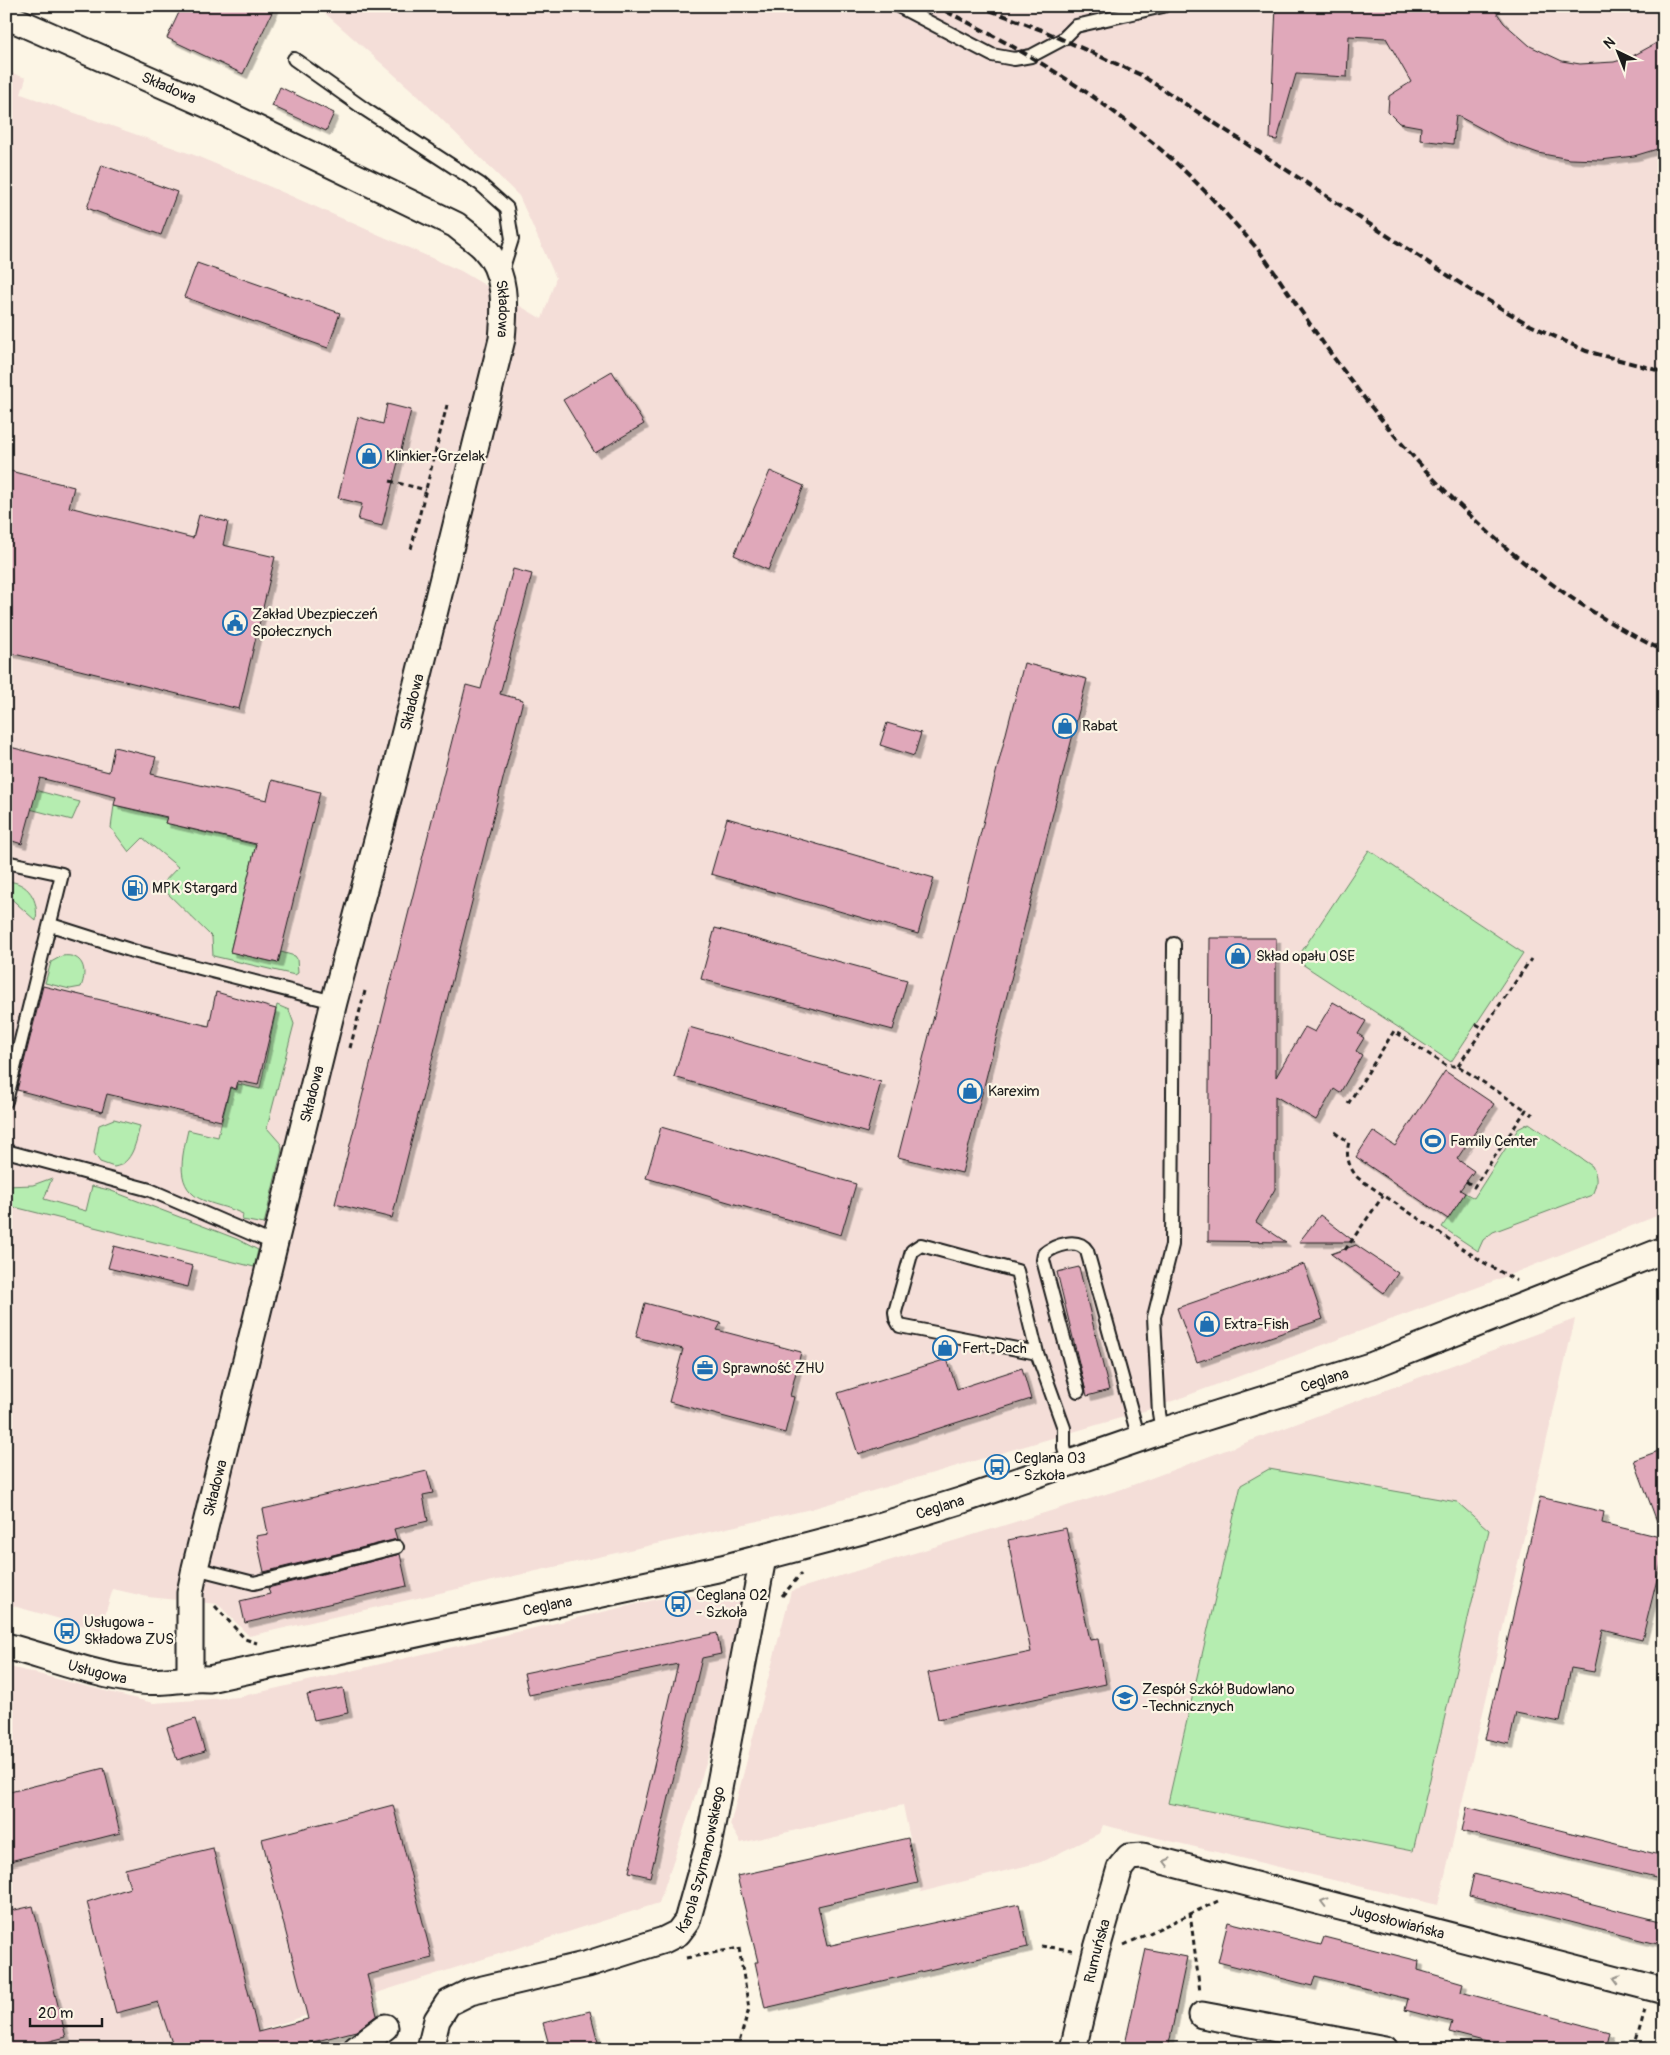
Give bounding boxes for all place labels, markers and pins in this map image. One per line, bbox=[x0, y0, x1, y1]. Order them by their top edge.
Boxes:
shop icon: Klinkier-Grzelak bbox=[356, 443, 382, 469]
place label: Klinkier-Grzelak bbox=[386, 447, 486, 466]
place label: Zakład Ubezpieczeń Społecznych bbox=[252, 605, 378, 641]
public building icon: Zakład Ubezpieczeń Społecznych bbox=[222, 610, 248, 636]
shop icon: Rabat bbox=[1052, 713, 1078, 739]
place label: Rabat bbox=[1082, 717, 1119, 736]
fuel station icon: MPK Stargard bbox=[122, 875, 148, 901]
place label: MPK Stargard bbox=[152, 879, 237, 898]
shop icon: Skład opału OSE bbox=[1225, 943, 1251, 969]
place label: Skład opału OSE bbox=[1256, 947, 1355, 966]
shop icon: Karexim bbox=[957, 1078, 983, 1104]
place label: Karexim bbox=[988, 1082, 1040, 1101]
sports icon: Family Center bbox=[1420, 1128, 1446, 1154]
place label: Family Center bbox=[1450, 1132, 1538, 1151]
shop icon: Extra-Fish bbox=[1194, 1311, 1220, 1337]
place label: Extra-Fish bbox=[1224, 1315, 1289, 1334]
shop icon: Fert-Dach bbox=[932, 1335, 958, 1361]
place label: Fert-Dach bbox=[962, 1339, 1027, 1358]
office icon: Sprawność ZHU bbox=[692, 1355, 718, 1381]
place label: Sprawność ZHU bbox=[722, 1359, 825, 1378]
place label: Ceglana 03 - Szkoła bbox=[1014, 1449, 1086, 1485]
bus stop icon: Ceglana 03 - Szkoła bbox=[984, 1454, 1010, 1480]
place label: Ceglana 02 - Szkoła bbox=[696, 1586, 768, 1622]
bus stop icon: Ceglana 02 - Szkoła bbox=[665, 1591, 691, 1617]
place label: Usługowa - Składowa ZUS bbox=[84, 1613, 174, 1649]
bus stop icon: Usługowa - Składowa ZUS bbox=[54, 1618, 80, 1644]
place label: Zespół Szkół Budowlano -Technicznych bbox=[1142, 1680, 1295, 1716]
school or university icon: Zespół Szkół Budowlano -Technicznych bbox=[1112, 1685, 1138, 1711]

